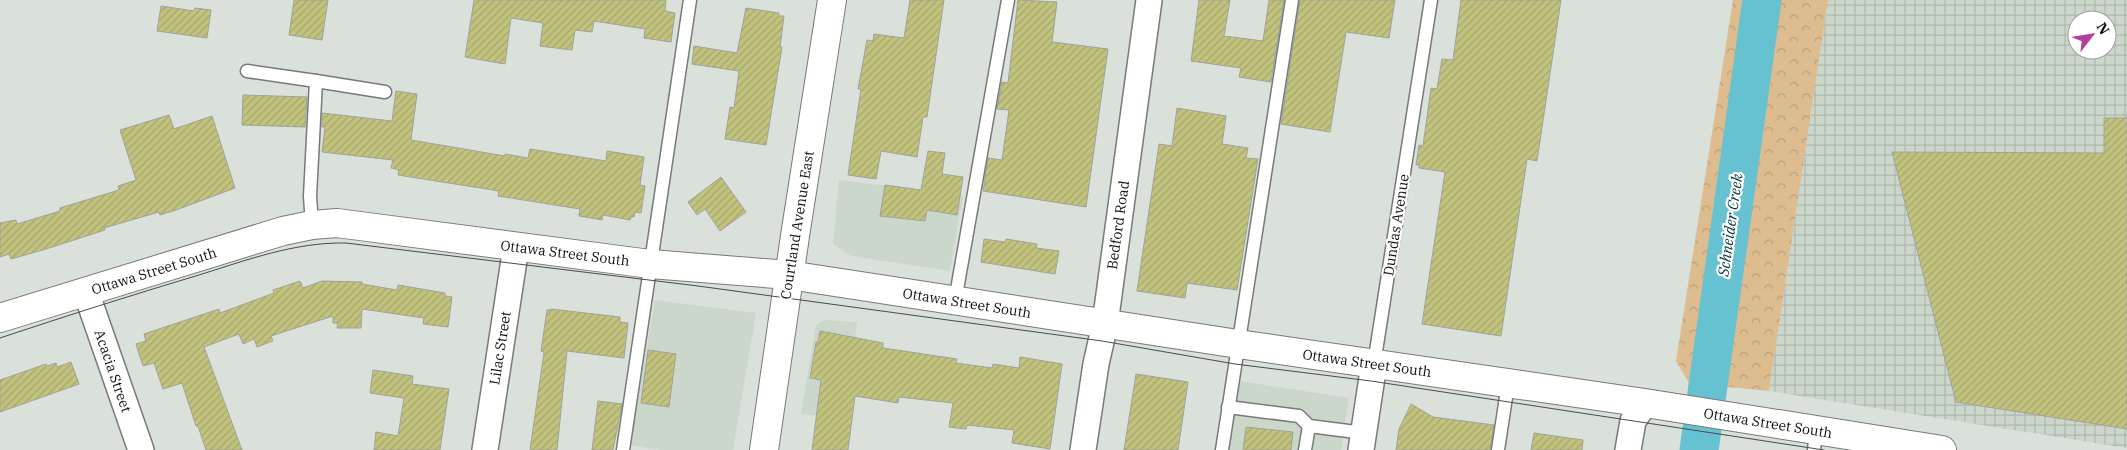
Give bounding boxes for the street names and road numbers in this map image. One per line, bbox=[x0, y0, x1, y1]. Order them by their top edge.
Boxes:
street label: Courtland Avenue East bbox=[776, 149, 818, 301]
street label: Dundas Avenue bbox=[1379, 173, 1413, 277]
street label: Bedford Road bbox=[1103, 179, 1133, 271]
street label: Ottawa Street South bbox=[499, 236, 631, 270]
street label: Ottawa Street South bbox=[89, 243, 219, 299]
street label: Ottawa Street South bbox=[901, 284, 1033, 322]
street label: Lilac Street bbox=[485, 310, 515, 386]
street label: Acacia Street bbox=[90, 327, 136, 415]
street label: Ottawa Street South bbox=[1301, 345, 1433, 381]
street label: Ottawa Street South bbox=[1702, 404, 1834, 442]

